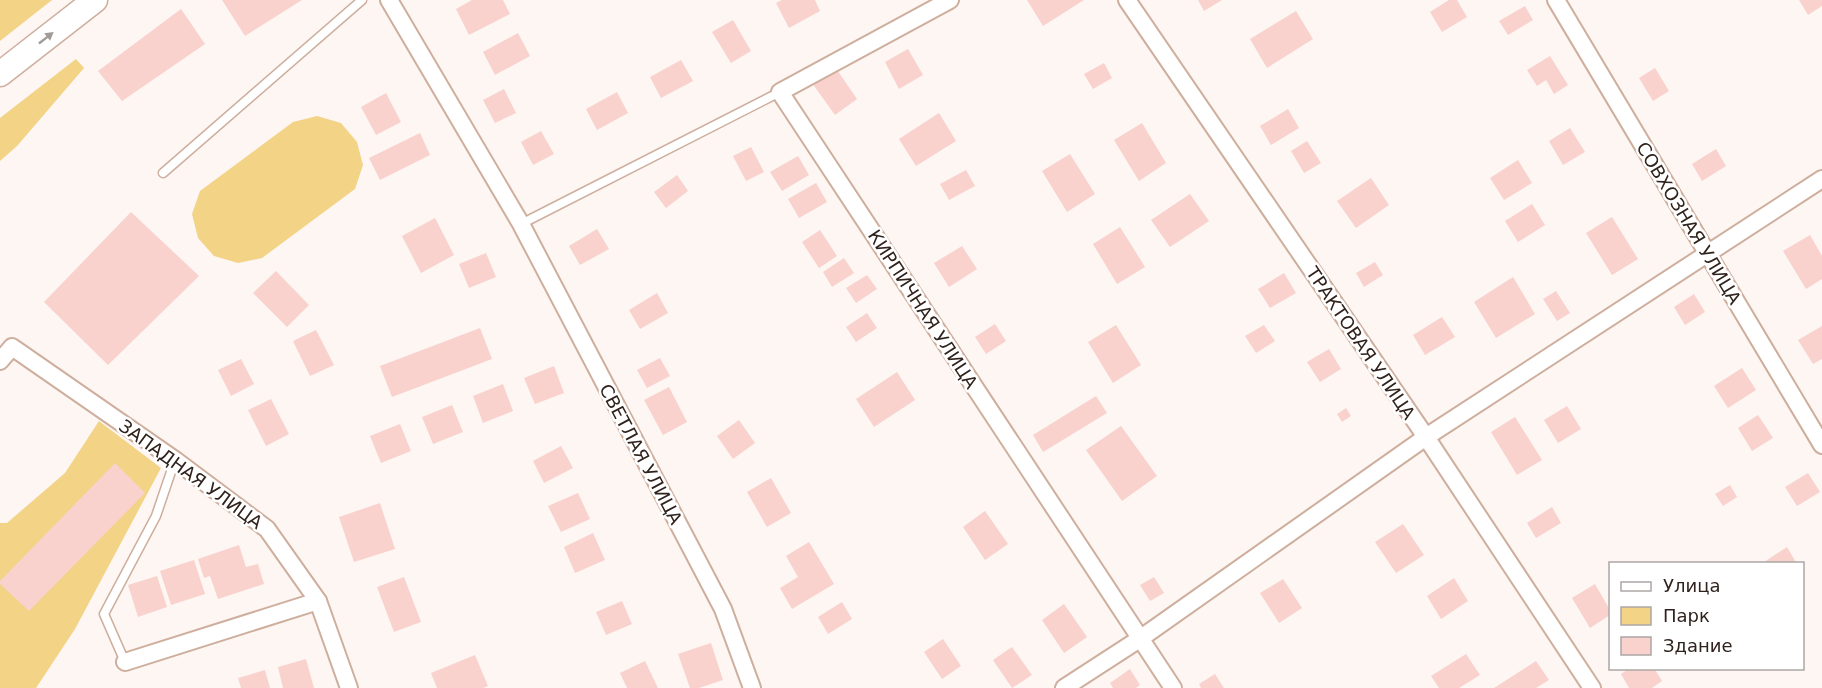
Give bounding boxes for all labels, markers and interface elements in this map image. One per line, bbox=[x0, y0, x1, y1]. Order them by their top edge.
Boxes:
one-way arrow bbox=[38, 32, 54, 44]
street label: СОВХОЗНАЯ УЛИЦА bbox=[1632, 138, 1746, 308]
street label: КИРПИЧНАЯ УЛИЦА bbox=[864, 226, 982, 393]
street label: ТРАКТОВАЯ УЛИЦА bbox=[1302, 262, 1420, 424]
street label: СВЕТЛАЯ УЛИЦА bbox=[595, 380, 687, 528]
street label: ЗАПАДНАЯ УЛИЦА bbox=[115, 415, 267, 533]
legend bbox=[1609, 562, 1804, 670]
text: Улица bbox=[1663, 575, 1720, 596]
text: Парк bbox=[1663, 605, 1710, 626]
text: Здание bbox=[1663, 635, 1733, 656]

